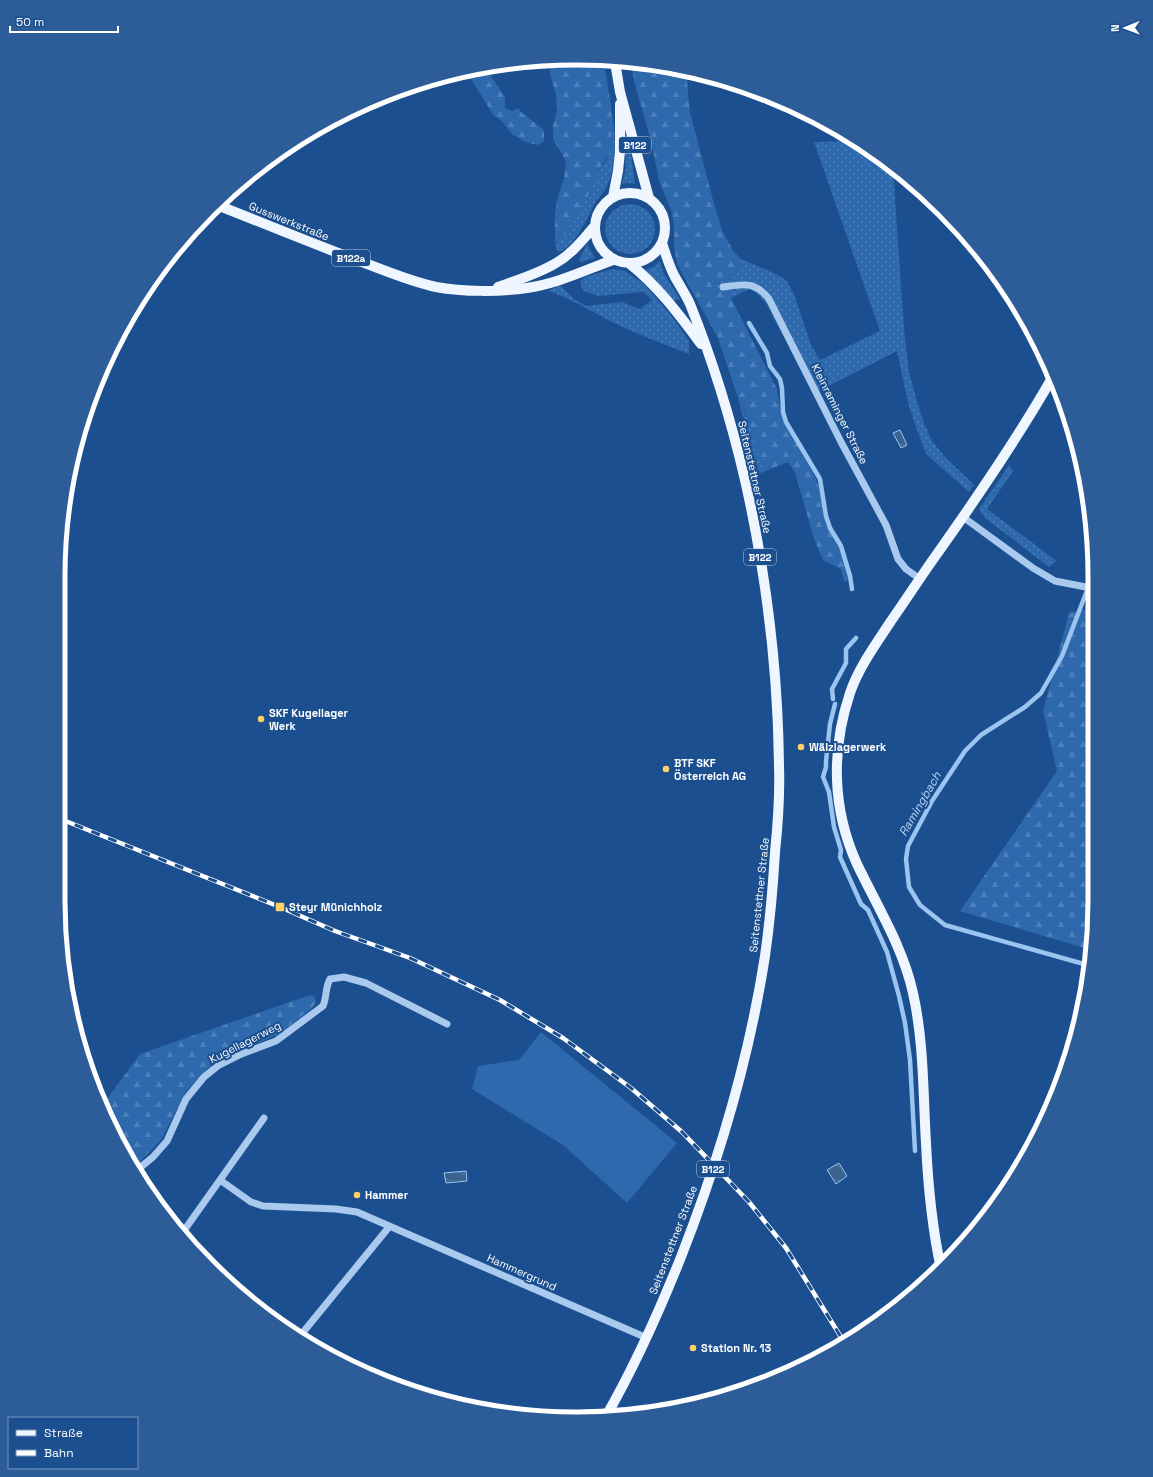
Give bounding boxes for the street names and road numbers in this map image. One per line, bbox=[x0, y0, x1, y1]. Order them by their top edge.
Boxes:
road number: B122 bbox=[619, 137, 651, 153]
street label: Gusswerkstraße bbox=[247, 199, 331, 243]
road number: B122a bbox=[332, 250, 370, 266]
street label: Kleinraminger Straße bbox=[809, 362, 871, 466]
street label: Seitenstettner Straße bbox=[735, 419, 775, 535]
road number: B122 bbox=[744, 549, 776, 565]
street label: Seitenstettner Straße bbox=[746, 837, 772, 953]
street label: Kugellagerweg bbox=[207, 1018, 283, 1066]
road number: B122 bbox=[697, 1161, 729, 1177]
street label: Seitenstettner Straße bbox=[646, 1184, 700, 1296]
street label: Hammergrund bbox=[485, 1250, 559, 1294]

